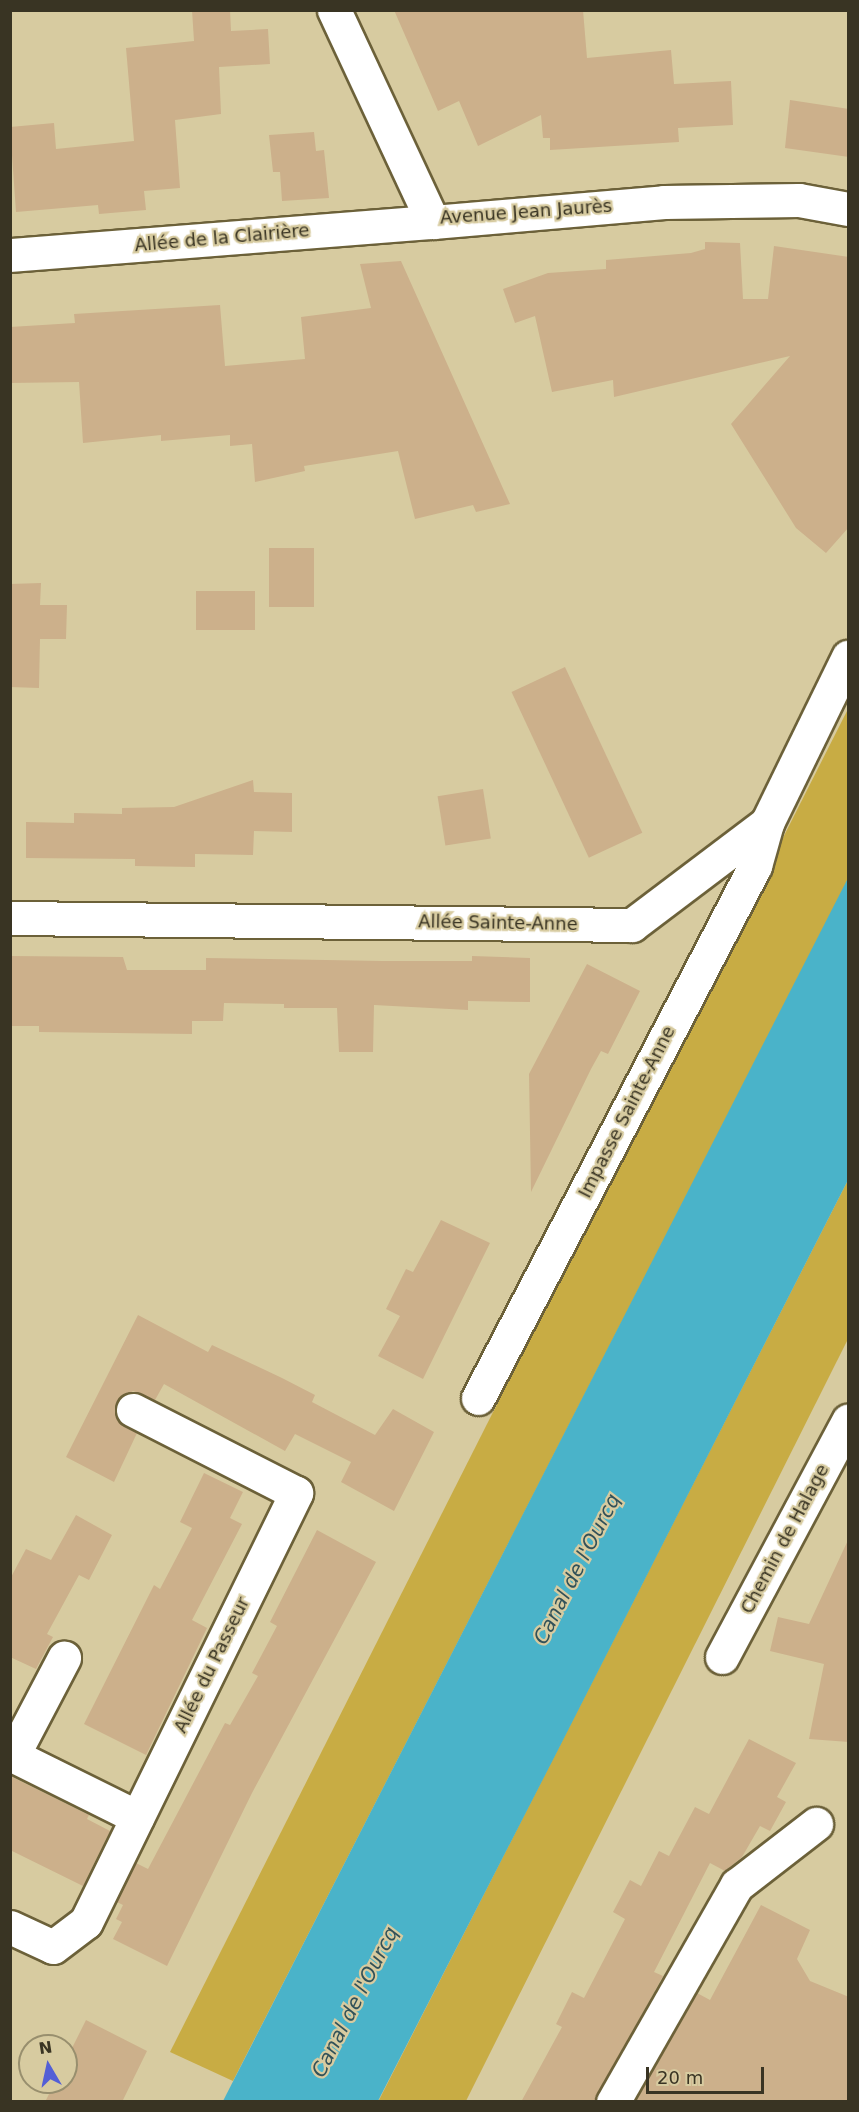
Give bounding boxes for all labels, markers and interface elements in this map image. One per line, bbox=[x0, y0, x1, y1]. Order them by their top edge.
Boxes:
street label: Avenue Jean Jaurès bbox=[439, 195, 613, 229]
street label: Allée de la Clairière bbox=[134, 220, 310, 256]
street label: Allée Sainte-Anne bbox=[418, 911, 578, 935]
street label: Impasse Sainte-Anne bbox=[574, 1022, 680, 1202]
street label: Chemin de Halage bbox=[736, 1461, 834, 1617]
water label: Canal de l'Ourcq bbox=[529, 1490, 625, 1648]
street label: Allée du Passeur bbox=[170, 1594, 254, 1736]
water label: Canal de l'Ourcq bbox=[307, 1923, 403, 2081]
north arrow bbox=[18, 2034, 78, 2094]
text: N bbox=[37, 2037, 54, 2058]
scale bar bbox=[649, 2055, 768, 2093]
text: 20 m bbox=[657, 2067, 703, 2088]

